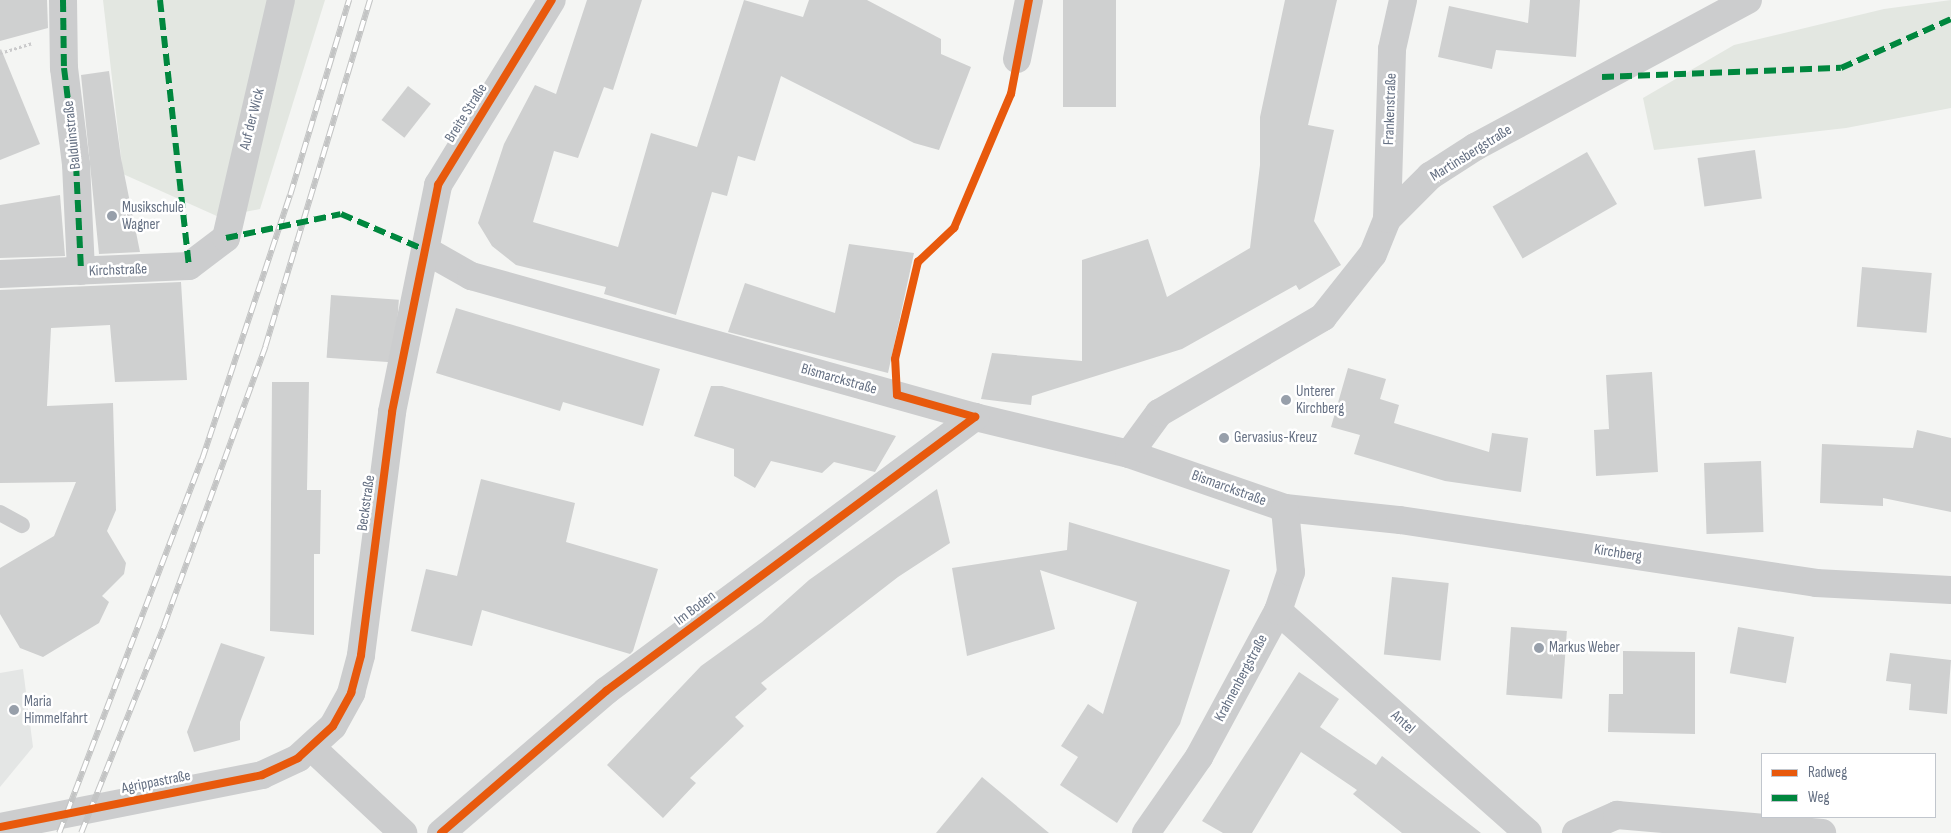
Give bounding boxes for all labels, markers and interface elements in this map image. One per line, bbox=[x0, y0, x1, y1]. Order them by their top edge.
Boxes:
street label: Frankenstraße bbox=[1380, 73, 1400, 145]
street label: Breite Straße bbox=[441, 80, 491, 146]
street label: Auf der Wick bbox=[236, 86, 268, 152]
street label: Balduinstraße bbox=[59, 100, 85, 170]
street label: Martinsbergstraße bbox=[1427, 121, 1515, 185]
place label: Musikschule Wagner bbox=[122, 198, 184, 233]
marker: Musikschule Wagner bbox=[106, 210, 118, 222]
street label: Kirchstraße bbox=[89, 260, 147, 280]
street label: Bismarckstraße bbox=[799, 360, 879, 398]
place label: Unterer Kirchberg bbox=[1296, 382, 1344, 417]
marker: Unterer Kirchberg bbox=[1280, 394, 1292, 406]
place label: Gervasius-Kreuz bbox=[1234, 429, 1317, 447]
marker: Gervasius-Kreuz bbox=[1218, 432, 1230, 444]
street label: Bismarckstraße bbox=[1189, 466, 1269, 510]
street label: Beckstraße bbox=[353, 474, 379, 532]
street label: Kirchberg bbox=[1593, 540, 1643, 566]
street label: Im Boden bbox=[671, 587, 719, 629]
street label: Krahnenbergstraße bbox=[1210, 631, 1272, 725]
place label: Markus Weber bbox=[1549, 639, 1620, 657]
marker: Markus Weber bbox=[1533, 642, 1545, 654]
place label: Maria Himmelfahrt bbox=[24, 692, 88, 727]
marker: Maria Himmelfahrt bbox=[8, 704, 20, 716]
street label: Antel bbox=[1387, 706, 1419, 738]
legend bbox=[1761, 753, 1936, 818]
text: Radweg bbox=[1808, 763, 1847, 782]
street label: Agrippastraße bbox=[120, 766, 192, 798]
text: Weg bbox=[1808, 788, 1830, 807]

